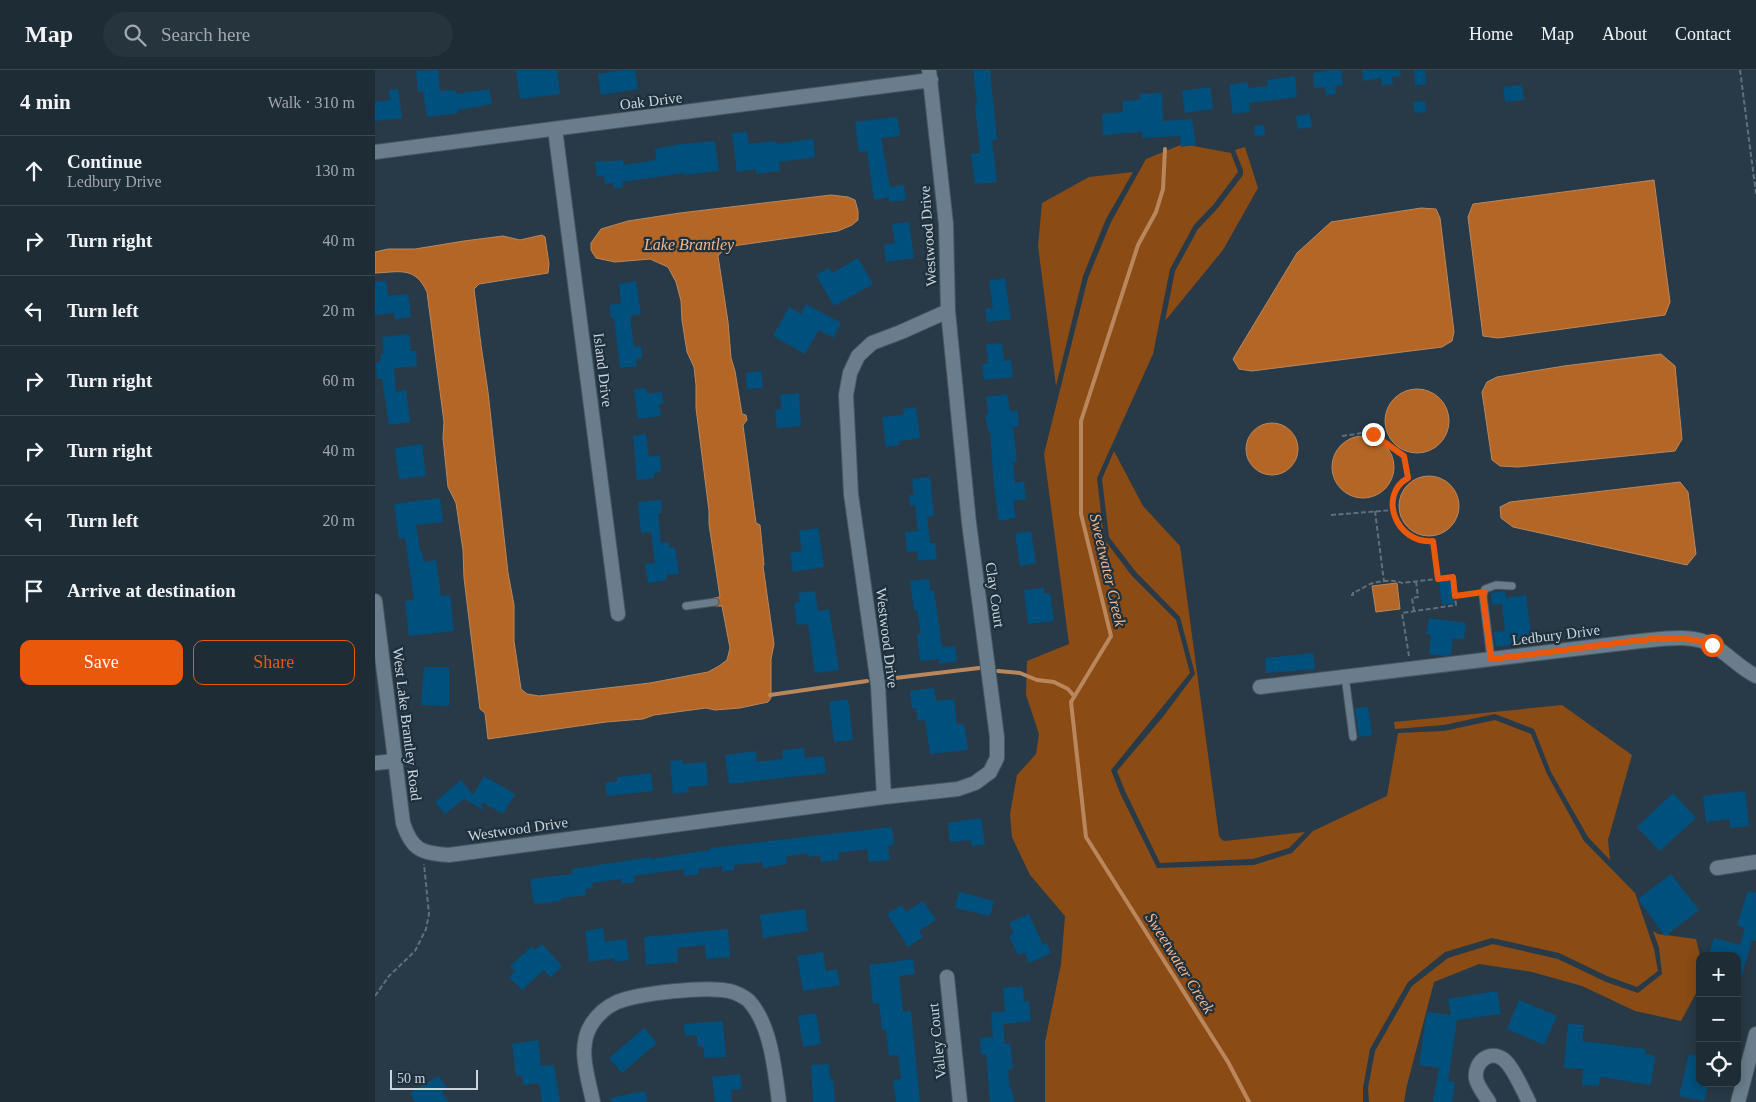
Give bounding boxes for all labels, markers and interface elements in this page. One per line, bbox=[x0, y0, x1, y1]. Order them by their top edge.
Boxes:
search box bbox=[103, 12, 453, 57]
text: Map bbox=[25, 21, 73, 47]
icon: search bbox=[121, 21, 149, 49]
text: Search here bbox=[161, 24, 250, 45]
text: Home bbox=[1469, 24, 1513, 44]
text: Map bbox=[1541, 24, 1574, 44]
text: About bbox=[1602, 24, 1647, 44]
text: Contact bbox=[1675, 24, 1731, 44]
street label: Oak Drive bbox=[619, 89, 684, 113]
text: 4 min bbox=[20, 90, 71, 114]
text: Walk · 310 m bbox=[268, 94, 355, 111]
text: Continue bbox=[67, 151, 142, 172]
icon: ahead bbox=[20, 157, 48, 185]
text: 130 m bbox=[315, 162, 355, 179]
text: Ledbury Drive bbox=[67, 173, 162, 190]
street label: Westwood Drive bbox=[916, 185, 939, 287]
icon: right bbox=[20, 227, 48, 255]
text: Turn right bbox=[67, 230, 152, 251]
text: 40 m bbox=[323, 232, 355, 249]
water label: Lake Brantley bbox=[643, 236, 735, 254]
icon: left bbox=[20, 297, 48, 325]
text: Turn left bbox=[67, 300, 139, 321]
text: 20 m bbox=[323, 302, 355, 319]
street label: Island Drive bbox=[591, 332, 616, 408]
icon: right bbox=[20, 367, 48, 395]
text: Turn right bbox=[67, 370, 152, 391]
text: 60 m bbox=[323, 372, 355, 389]
route end bbox=[1362, 423, 1385, 446]
icon: right bbox=[20, 437, 48, 465]
text: Turn right bbox=[67, 440, 152, 461]
text: 40 m bbox=[323, 442, 355, 459]
icon: left bbox=[20, 507, 48, 535]
text: Turn left bbox=[67, 510, 139, 531]
text: 20 m bbox=[323, 512, 355, 529]
water label: Sweetwater Creek bbox=[1087, 512, 1129, 629]
street label: Clay Court bbox=[982, 561, 1008, 630]
icon: arrive bbox=[20, 577, 48, 605]
text: Arrive at destination bbox=[67, 580, 236, 601]
street label: Westwood Drive bbox=[873, 587, 901, 689]
street label: Ledbury Drive bbox=[1511, 622, 1601, 648]
route start bbox=[1701, 634, 1724, 657]
button: Save bbox=[20, 640, 183, 685]
button: Share bbox=[193, 640, 355, 685]
street label: West Lake Brantley Road bbox=[390, 647, 424, 802]
street label: Westwood Drive bbox=[467, 814, 569, 844]
water label: Sweetwater Creek bbox=[1142, 910, 1218, 1017]
map controls bbox=[1696, 952, 1741, 1087]
button: + bbox=[1696, 952, 1741, 997]
button: − bbox=[1696, 997, 1741, 1042]
street label: Valley Court bbox=[925, 1001, 949, 1080]
button: locate bbox=[1696, 1042, 1741, 1087]
scale bar bbox=[390, 1067, 477, 1090]
text: 50 m bbox=[397, 1071, 425, 1086]

